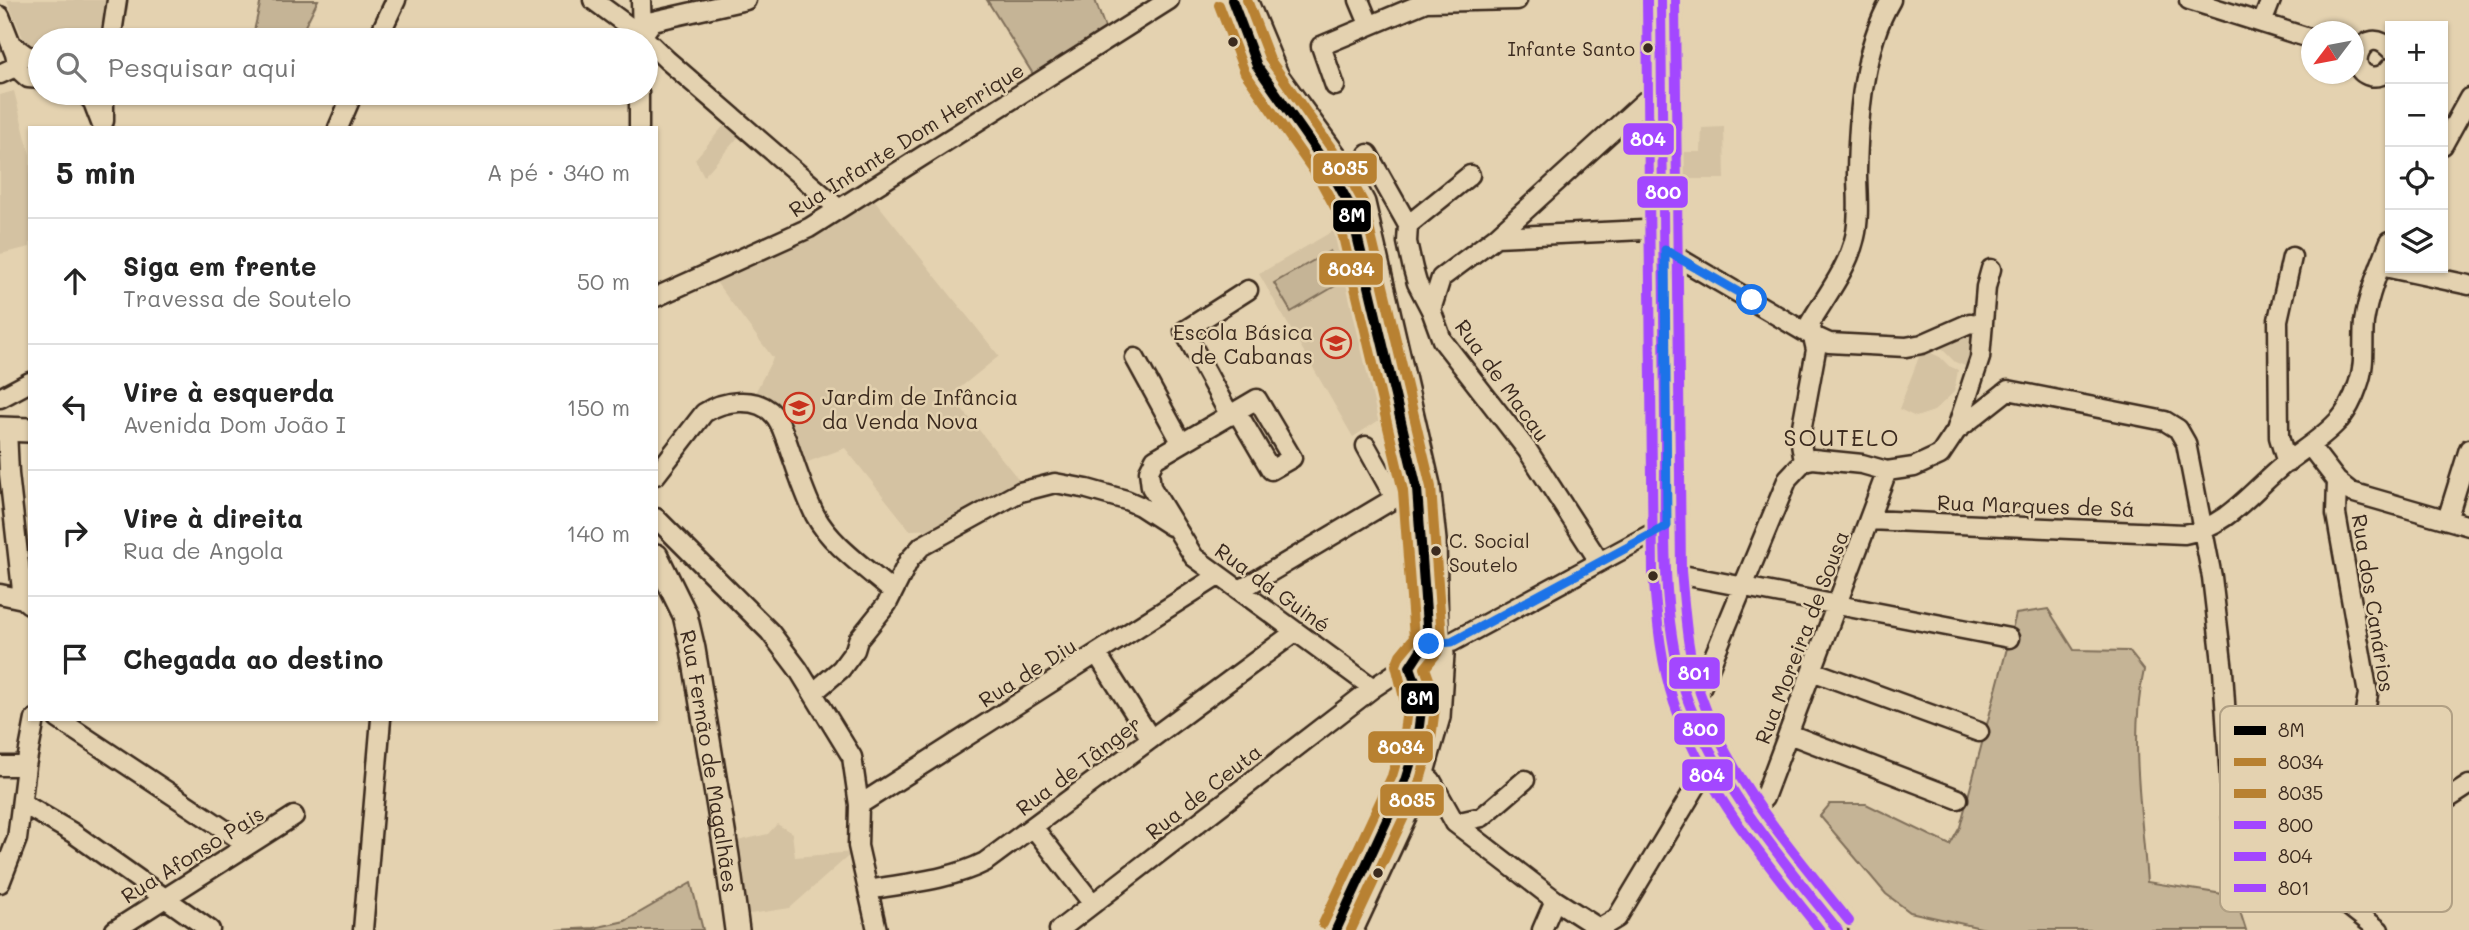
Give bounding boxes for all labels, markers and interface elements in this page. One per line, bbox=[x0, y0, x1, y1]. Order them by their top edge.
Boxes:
north arrow bbox=[2301, 21, 2364, 84]
map controls bbox=[2385, 21, 2448, 273]
button: + bbox=[2385, 21, 2448, 84]
search box bbox=[28, 28, 658, 105]
unlabelled marker bbox=[1226, 35, 1240, 49]
place label: Infante Santo bbox=[1508, 36, 1635, 61]
marker: Infante Santo bbox=[1641, 41, 1655, 55]
icon: search bbox=[52, 48, 90, 86]
text: Pesquisar aqui bbox=[108, 50, 297, 84]
street label: Rua Infante Dom Henrique bbox=[783, 55, 1029, 223]
button: − bbox=[2385, 84, 2448, 147]
line badge: 804 bbox=[1622, 122, 1675, 156]
text: 804 bbox=[1630, 126, 1666, 151]
button: locate bbox=[2385, 147, 2448, 210]
text: 5 min bbox=[56, 152, 136, 192]
line badge: 8035 bbox=[1312, 152, 1378, 185]
text: 8035 bbox=[1322, 155, 1368, 180]
text: A pé · 340 m bbox=[487, 157, 630, 187]
line badge: 800 bbox=[1636, 175, 1689, 209]
text: 800 bbox=[1645, 179, 1681, 204]
line badge: 8M bbox=[1332, 199, 1372, 233]
text: 8M bbox=[1338, 202, 1366, 227]
button: layers bbox=[2385, 210, 2448, 273]
text: Siga em frente bbox=[123, 249, 317, 283]
line badge: 8034 bbox=[1318, 252, 1384, 286]
text: 8034 bbox=[1327, 256, 1375, 281]
icon: ahead bbox=[56, 262, 94, 300]
text: 50 m bbox=[577, 266, 630, 296]
text: Travessa de Soutelo bbox=[123, 283, 351, 313]
route start bbox=[1736, 284, 1767, 315]
street label: Rua de Macau bbox=[1450, 314, 1556, 446]
place label: Escola Básica de Cabanas bbox=[1173, 318, 1313, 369]
school or university icon: Escola Básica de Cabanas bbox=[1319, 326, 1353, 360]
text: Vire à esquerda bbox=[123, 375, 334, 409]
place label: Jardim de Infância da Venda Nova bbox=[822, 383, 1018, 434]
icon: left bbox=[56, 388, 94, 426]
school or university icon: Jardim de Infância da Venda Nova bbox=[782, 391, 816, 425]
text: 150 m bbox=[566, 392, 630, 422]
text: Avenida Dom João I bbox=[123, 409, 346, 439]
district label: SOUTELO bbox=[1784, 422, 1900, 452]
street label: Rua Marques de Sá bbox=[1937, 488, 2135, 522]
text: Vire à direita bbox=[123, 501, 303, 535]
street label: Rua dos Canários bbox=[2347, 512, 2401, 694]
icon: right bbox=[56, 514, 94, 552]
text: 140 m bbox=[566, 518, 630, 548]
street label: Rua Moreira de Sousa bbox=[1748, 527, 1854, 747]
place label: C. Social Soutelo bbox=[1449, 528, 1530, 577]
text: Rua de Angola bbox=[123, 535, 284, 565]
street label: Rua da Guiné bbox=[1210, 536, 1336, 638]
marker: C. Social Soutelo bbox=[1429, 544, 1443, 558]
unlabelled marker bbox=[1646, 569, 1660, 583]
street label: Rua Fernão de Magalhães bbox=[675, 627, 745, 894]
route end bbox=[1413, 628, 1444, 659]
street label: Rua de Diu bbox=[973, 631, 1081, 713]
icon: arrive bbox=[56, 640, 94, 678]
text: Chegada ao destino bbox=[123, 642, 383, 676]
line badge: 801 bbox=[1668, 656, 1721, 690]
text: 801 bbox=[1678, 660, 1710, 685]
line badge: 8M bbox=[1400, 682, 1440, 715]
text: 8M bbox=[1406, 685, 1434, 710]
legend bbox=[2220, 706, 2452, 912]
street label: Rua de Tânger bbox=[1010, 709, 1146, 821]
line badge: 800 bbox=[1673, 712, 1726, 746]
text: 800 bbox=[1682, 716, 1718, 741]
text: 8M bbox=[2278, 717, 2305, 742]
line badge: 8034 bbox=[1367, 730, 1434, 764]
text: 8034 bbox=[1377, 734, 1425, 759]
street label: Rua de Ceuta bbox=[1140, 737, 1266, 845]
text: 8034 bbox=[2278, 749, 2324, 774]
line badge: 804 bbox=[1681, 758, 1734, 792]
text: 804 bbox=[1689, 762, 1725, 787]
text: 8035 bbox=[2278, 780, 2323, 805]
line badge: 8035 bbox=[1379, 783, 1445, 817]
text: 8035 bbox=[1389, 787, 1435, 812]
street label: Rua Afonso Pais bbox=[116, 799, 268, 909]
text: 800 bbox=[2278, 812, 2313, 837]
text: 804 bbox=[2278, 843, 2312, 868]
unlabelled marker bbox=[1371, 866, 1385, 880]
text: 801 bbox=[2278, 875, 2310, 900]

